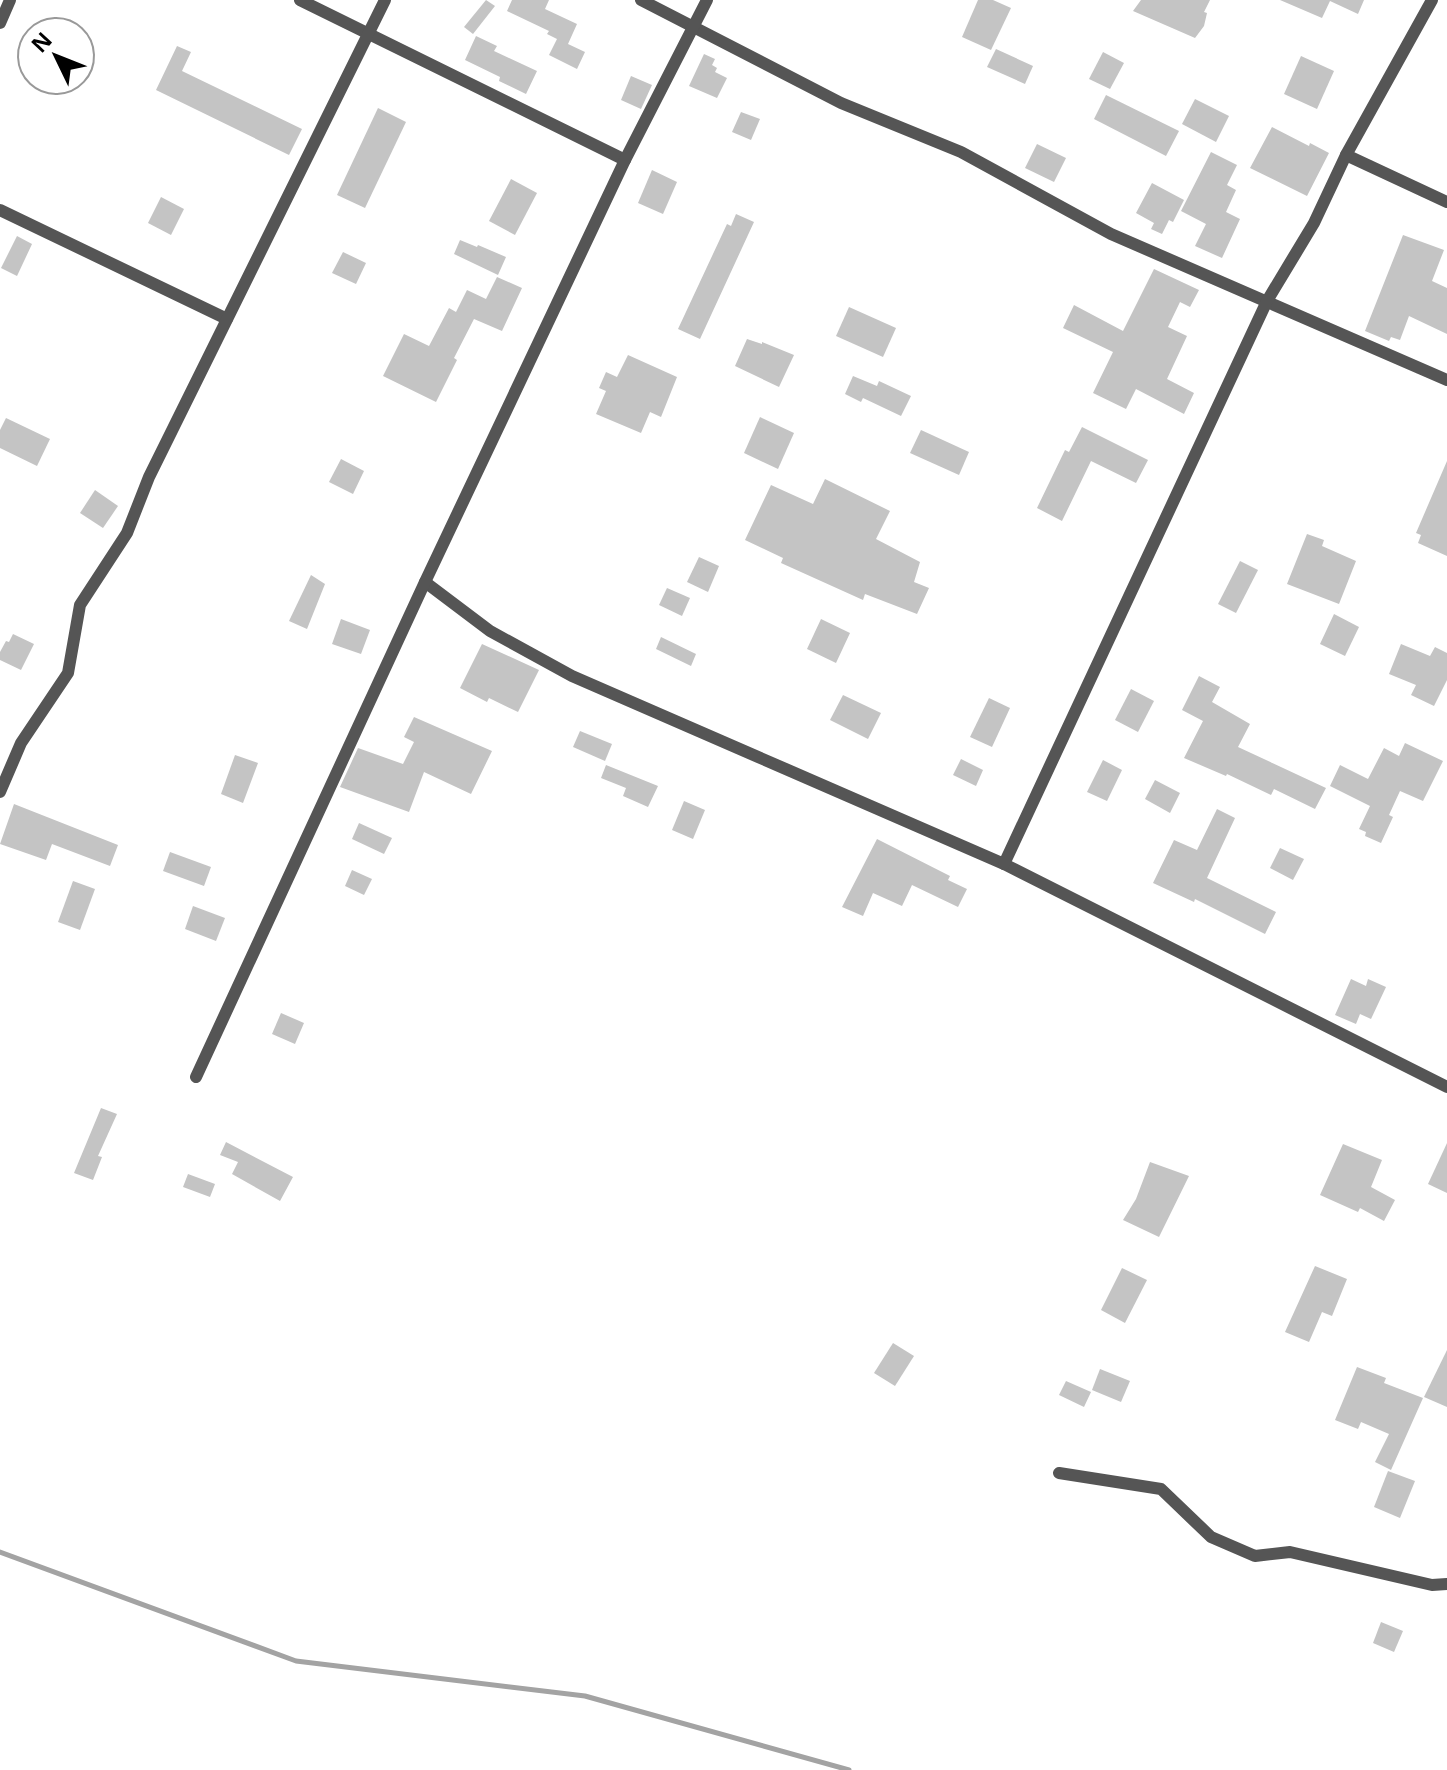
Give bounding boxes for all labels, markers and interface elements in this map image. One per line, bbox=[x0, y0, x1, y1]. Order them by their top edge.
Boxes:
north arrow bbox=[16, 16, 96, 96]
text: N bbox=[24, 25, 58, 58]

